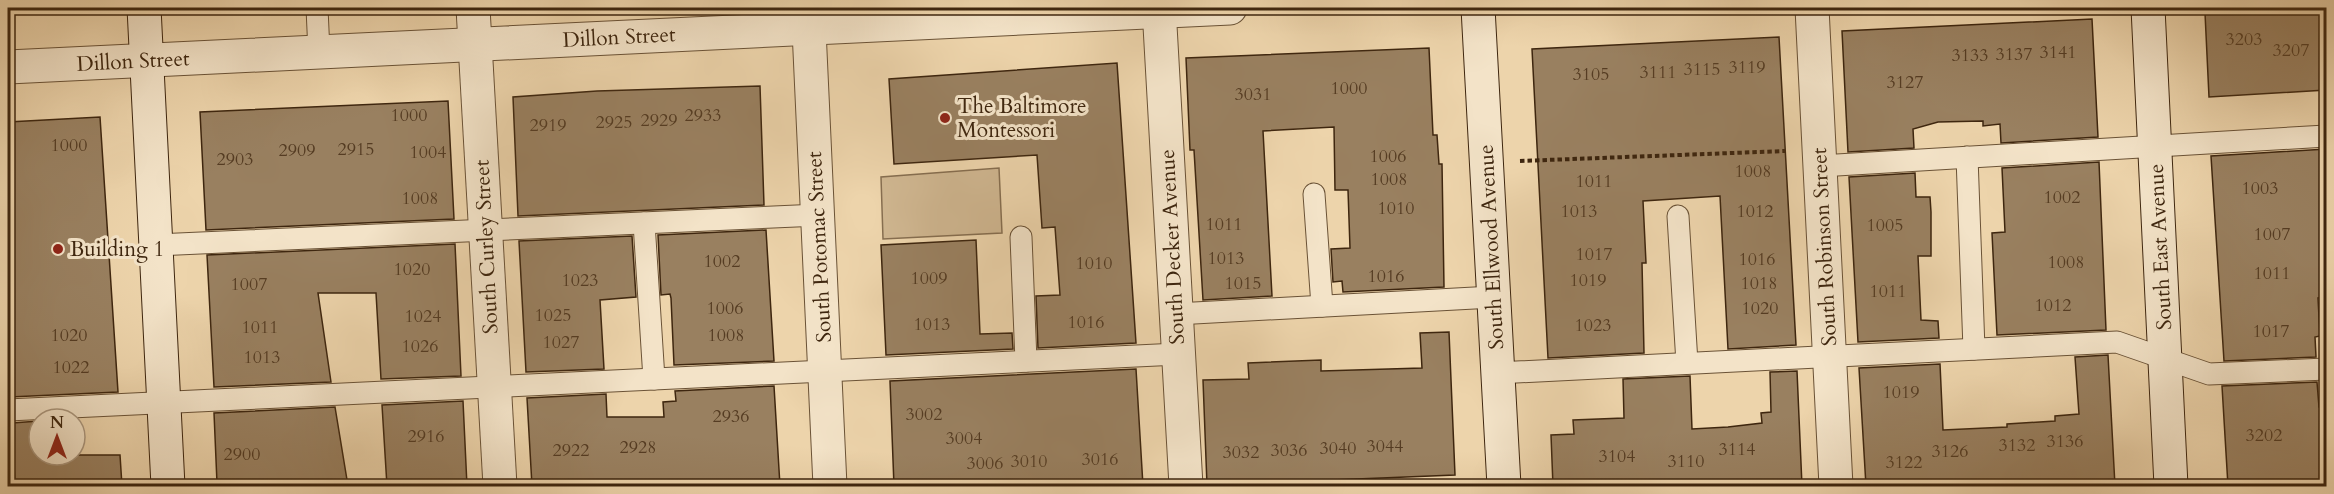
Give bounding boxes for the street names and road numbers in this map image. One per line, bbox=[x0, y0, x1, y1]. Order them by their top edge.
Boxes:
street label: Dillon Street bbox=[562, 20, 677, 55]
street label: Dillon Street bbox=[76, 44, 191, 79]
street label: South Ellwood Avenue bbox=[1472, 144, 1511, 350]
street label: South Robinson Street bbox=[1805, 147, 1844, 347]
street label: South Decker Avenue bbox=[1153, 149, 1192, 345]
street label: South Potomac Street bbox=[800, 150, 839, 343]
street label: South Curley Street bbox=[467, 159, 506, 335]
street label: South East Avenue bbox=[2142, 163, 2179, 331]

